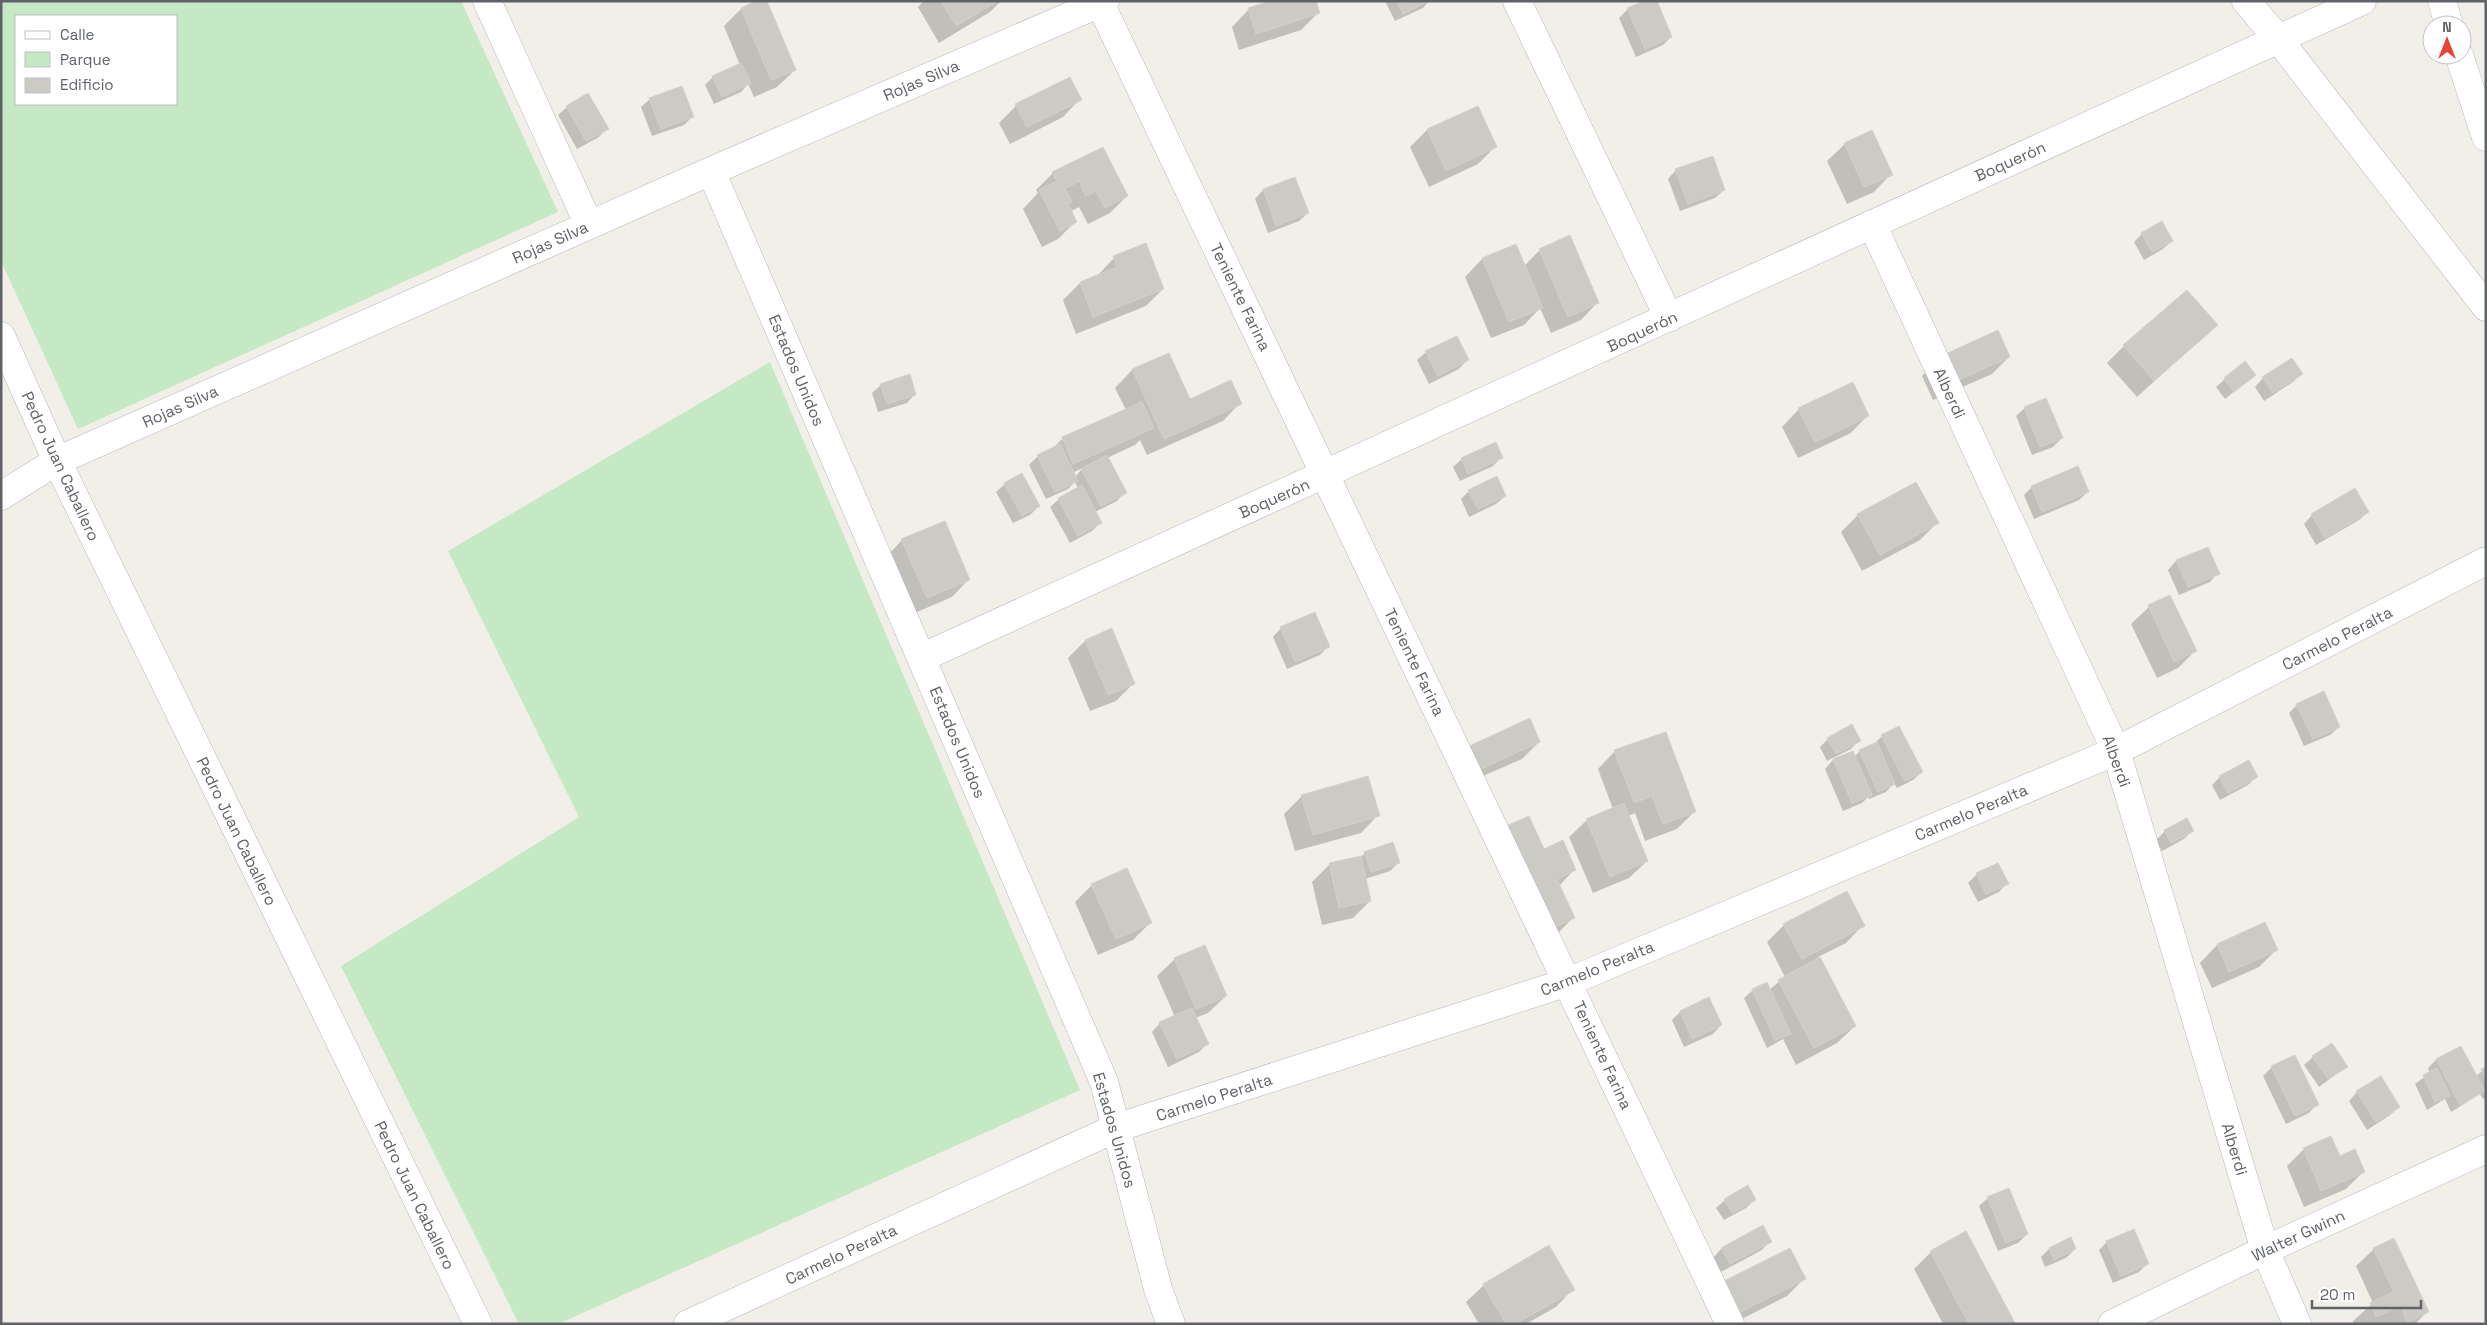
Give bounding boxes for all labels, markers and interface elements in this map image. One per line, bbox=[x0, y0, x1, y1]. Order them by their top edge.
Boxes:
legend bbox=[15, 15, 178, 105]
north arrow bbox=[2422, 15, 2472, 65]
text: N bbox=[2442, 18, 2452, 36]
text: Calle bbox=[60, 25, 95, 44]
text: Parque bbox=[60, 50, 111, 69]
street label: Rojas Silva bbox=[880, 55, 962, 106]
text: Edificio bbox=[60, 75, 114, 94]
street label: Boquerón bbox=[1971, 137, 2049, 186]
street label: Rojas Silva bbox=[509, 216, 591, 268]
street label: Teniente Farina bbox=[1205, 240, 1276, 355]
street label: Boquerón bbox=[1604, 306, 1681, 357]
street label: Estados Unidos bbox=[764, 311, 830, 429]
street label: Alberdi bbox=[1929, 364, 1970, 422]
street label: Rojas Silva bbox=[139, 380, 221, 432]
street label: Pedro Juan Caballero bbox=[17, 388, 104, 544]
street label: Boquerón bbox=[1235, 474, 1313, 523]
street label: Carmelo Peralta bbox=[2279, 602, 2396, 675]
street label: Teniente Farina bbox=[1379, 605, 1450, 720]
street label: Estados Unidos bbox=[925, 683, 991, 801]
street label: Alberdi bbox=[2097, 732, 2136, 790]
street label: Pedro Juan Caballero bbox=[191, 753, 282, 909]
street label: Carmelo Peralta bbox=[1911, 779, 2031, 846]
street label: Carmelo Peralta bbox=[1537, 936, 1657, 1001]
street label: Teniente Farina bbox=[1568, 998, 1637, 1113]
street label: Carmelo Peralta bbox=[1153, 1069, 1275, 1126]
street label: Estados Unidos bbox=[1088, 1070, 1141, 1190]
street label: Pedro Juan Caballero bbox=[369, 1117, 460, 1273]
street label: Alberdi bbox=[2217, 1120, 2252, 1178]
street label: Walter Gwinn bbox=[2248, 1205, 2348, 1266]
street label: Carmelo Peralta bbox=[782, 1219, 900, 1290]
scale bar bbox=[2312, 1278, 2421, 1310]
text: 20 m bbox=[2320, 1285, 2355, 1304]

